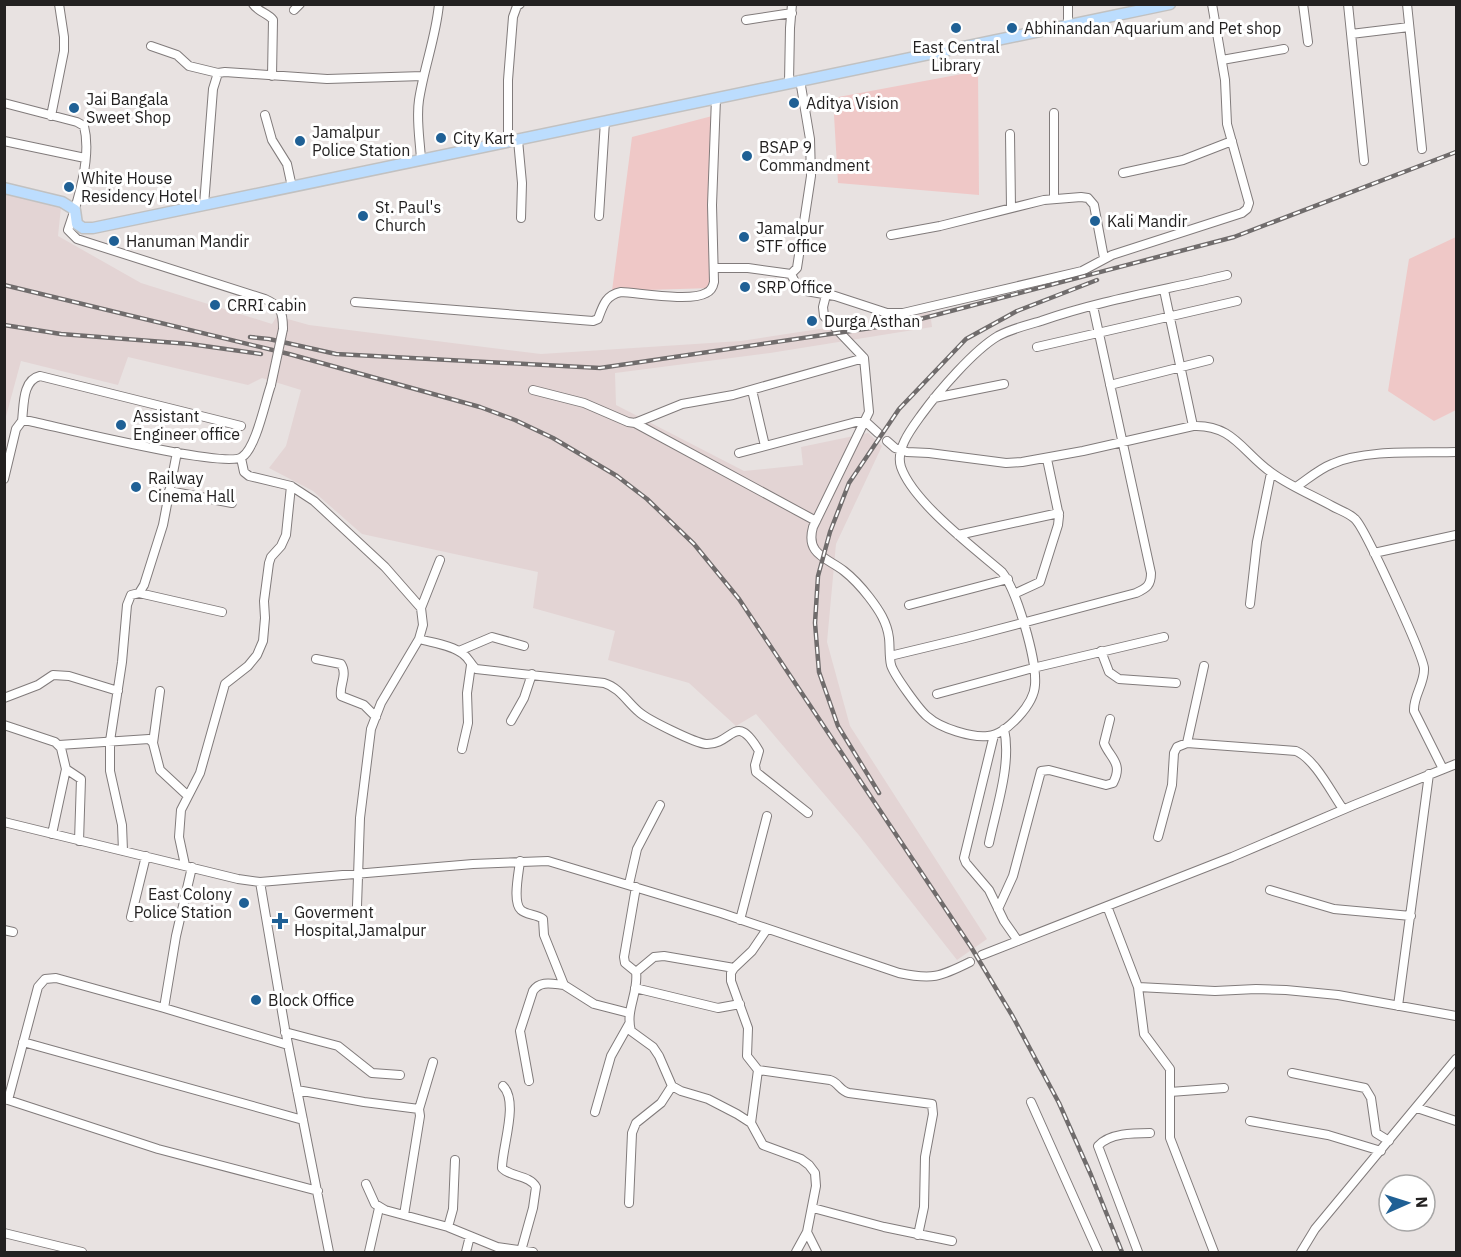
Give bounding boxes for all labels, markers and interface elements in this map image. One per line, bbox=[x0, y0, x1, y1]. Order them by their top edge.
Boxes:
place label: Abhinandan Aquarium and Pet shop bbox=[1024, 18, 1281, 38]
marker: East Central Library bbox=[949, 21, 963, 35]
marker: Abhinandan Aquarium and Pet shop bbox=[1005, 21, 1019, 35]
place label: East Central Library bbox=[912, 37, 1000, 75]
place label: Jai Bangala Sweet Shop bbox=[86, 89, 171, 127]
place label: Aditya Vision bbox=[806, 93, 899, 113]
marker: Aditya Vision bbox=[787, 96, 801, 110]
marker: Jai Bangala Sweet Shop bbox=[67, 101, 81, 115]
place label: Jamalpur Police Station bbox=[312, 122, 410, 160]
place label: City Kart bbox=[453, 128, 514, 148]
marker: City Kart bbox=[434, 131, 448, 145]
marker: Jamalpur Police Station bbox=[293, 134, 307, 148]
place label: BSAP 9 Commandment bbox=[759, 137, 870, 175]
marker: BSAP 9 Commandment bbox=[740, 149, 754, 163]
place label: White House Residency Hotel bbox=[81, 168, 198, 206]
marker: White House Residency Hotel bbox=[62, 180, 76, 194]
place label: St. Paul's Church bbox=[375, 197, 441, 235]
marker: St. Paul's Church bbox=[356, 209, 370, 223]
place label: Kali Mandir bbox=[1107, 211, 1187, 231]
marker: Kali Mandir bbox=[1088, 214, 1102, 228]
place label: Jamalpur STF office bbox=[756, 218, 827, 256]
marker: Jamalpur STF office bbox=[737, 230, 751, 244]
place label: Hanuman Mandir bbox=[126, 231, 249, 251]
marker: Hanuman Mandir bbox=[107, 234, 121, 248]
place label: SRP Office bbox=[757, 277, 833, 297]
marker: SRP Office bbox=[738, 280, 752, 294]
place label: CRRI cabin bbox=[227, 295, 307, 315]
marker: CRRI cabin bbox=[208, 298, 222, 312]
place label: Durga Asthan bbox=[824, 311, 920, 331]
marker: Durga Asthan bbox=[805, 314, 819, 328]
place label: Assistant Engineer office bbox=[133, 406, 240, 444]
marker: Assistant Engineer office bbox=[114, 418, 128, 432]
place label: Railway Cinema Hall bbox=[148, 468, 235, 506]
marker: Railway Cinema Hall bbox=[129, 480, 143, 494]
place label: East Colony Police Station bbox=[134, 884, 232, 922]
marker: East Colony Police Station bbox=[237, 896, 251, 910]
place label: Goverment Hospital,Jamalpur bbox=[294, 902, 426, 940]
marker: Goverment Hospital,Jamalpur bbox=[271, 912, 289, 930]
place label: Block Office bbox=[268, 990, 355, 1010]
marker: Block Office bbox=[249, 993, 263, 1007]
north arrow bbox=[1377, 1173, 1437, 1233]
text: N bbox=[1412, 1196, 1432, 1209]

